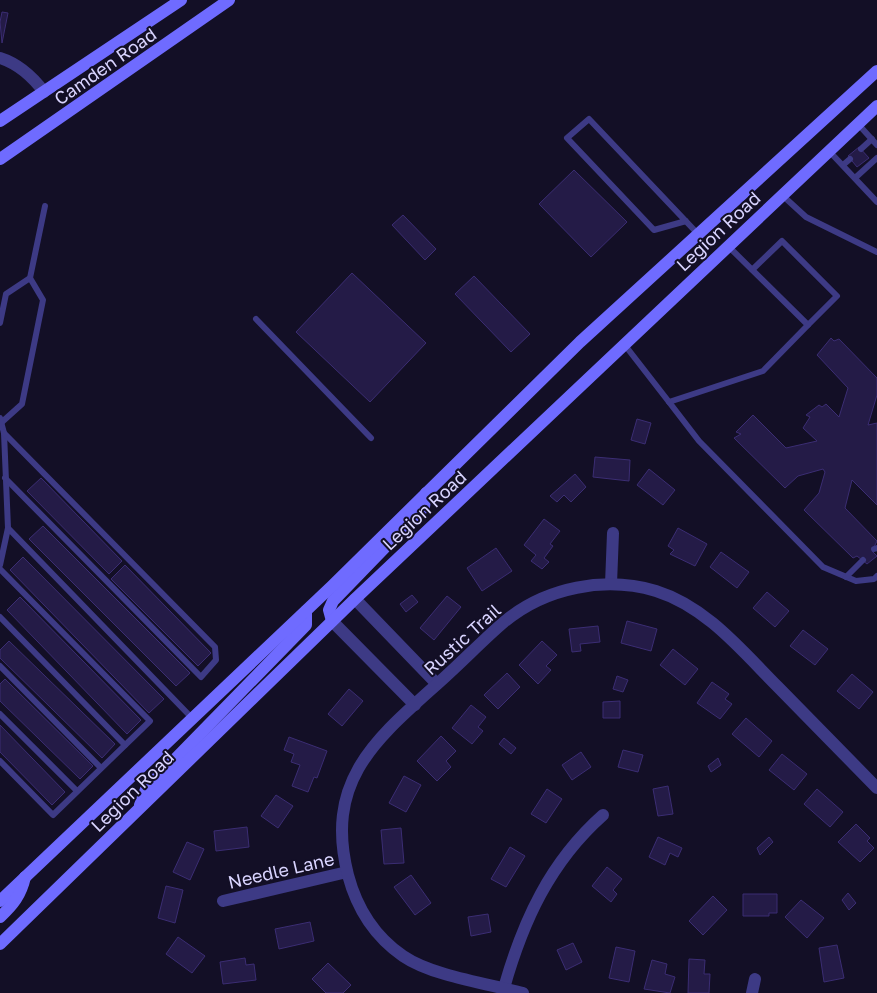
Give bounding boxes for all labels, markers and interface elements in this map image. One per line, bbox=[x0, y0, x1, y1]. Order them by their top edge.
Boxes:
street label: Camden Road bbox=[50, 23, 160, 109]
street label: Legion Road bbox=[671, 187, 765, 275]
street label: Legion Road bbox=[377, 466, 471, 554]
street label: Rustic Trail bbox=[419, 599, 505, 679]
street label: Legion Road bbox=[86, 746, 178, 836]
street label: Needle Lane bbox=[226, 847, 336, 893]

